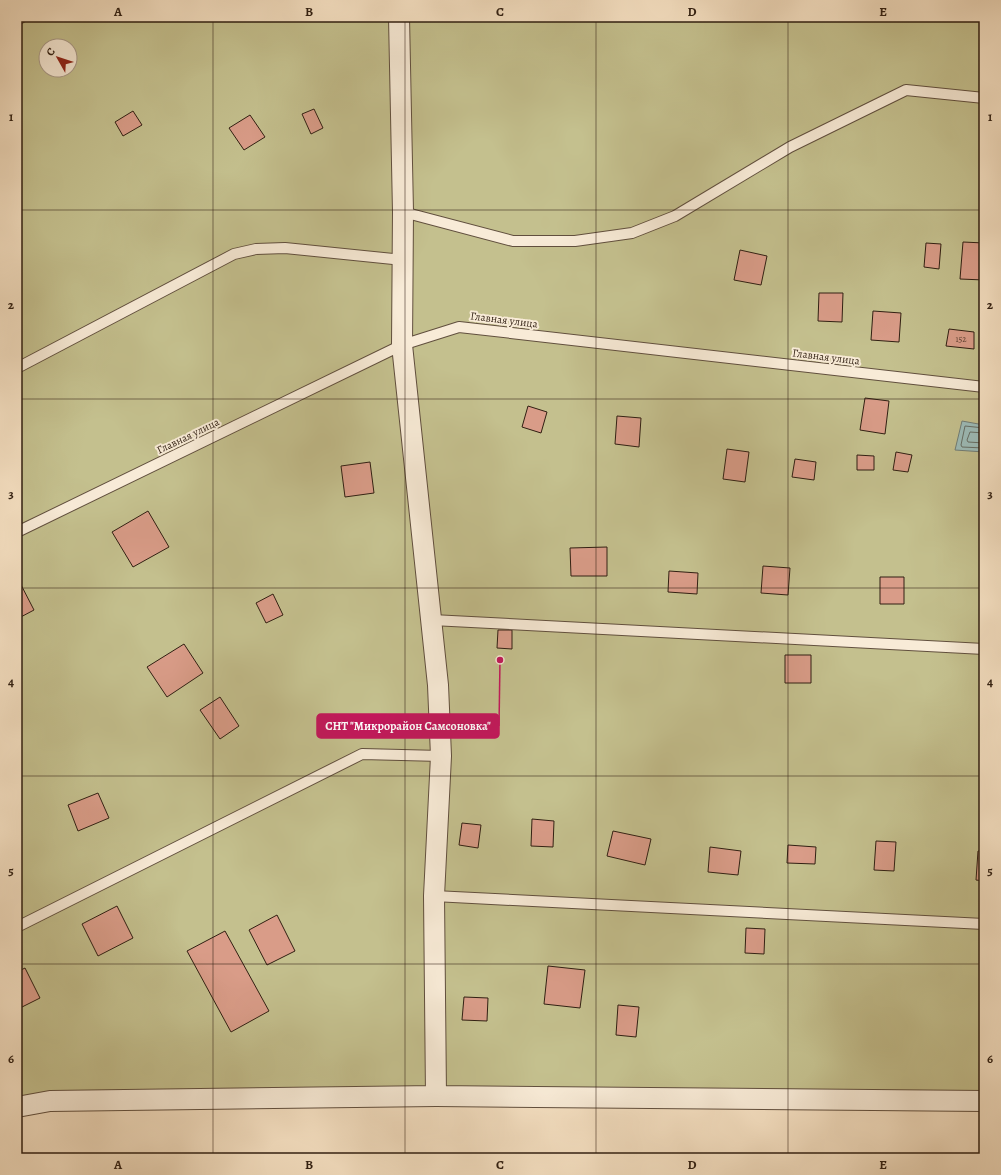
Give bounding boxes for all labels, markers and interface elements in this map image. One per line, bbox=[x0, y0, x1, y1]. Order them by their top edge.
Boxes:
text: A bbox=[113, 3, 123, 20]
text: B bbox=[305, 3, 313, 20]
text: C bbox=[496, 3, 504, 20]
text: D bbox=[687, 3, 697, 20]
text: E bbox=[879, 3, 887, 20]
north arrow bbox=[38, 38, 78, 78]
text: С bbox=[43, 44, 59, 59]
text: 1 bbox=[9, 108, 14, 125]
text: 1 bbox=[988, 108, 993, 125]
text: 2 bbox=[8, 296, 15, 313]
text: 2 bbox=[987, 296, 994, 313]
street label: Главная улица bbox=[469, 308, 539, 332]
house number: 152 bbox=[955, 333, 967, 345]
street label: Главная улица bbox=[791, 345, 861, 369]
street label: Главная улица bbox=[154, 414, 223, 458]
text: 3 bbox=[8, 485, 14, 502]
text: 3 bbox=[987, 485, 993, 502]
text: 4 bbox=[8, 673, 14, 690]
text: 4 bbox=[987, 673, 993, 690]
callout: СНТ "Микрорайон Самсоновка" bbox=[317, 714, 499, 738]
text: СНТ "Микрорайон Самсоновка" bbox=[325, 718, 491, 734]
text: 5 bbox=[8, 862, 14, 879]
text: 5 bbox=[987, 862, 993, 879]
text: 6 bbox=[8, 1050, 14, 1067]
text: 6 bbox=[987, 1050, 993, 1067]
text: A bbox=[113, 1156, 123, 1173]
text: B bbox=[305, 1156, 313, 1173]
text: C bbox=[496, 1156, 504, 1173]
text: D bbox=[687, 1156, 697, 1173]
text: E bbox=[879, 1156, 887, 1173]

